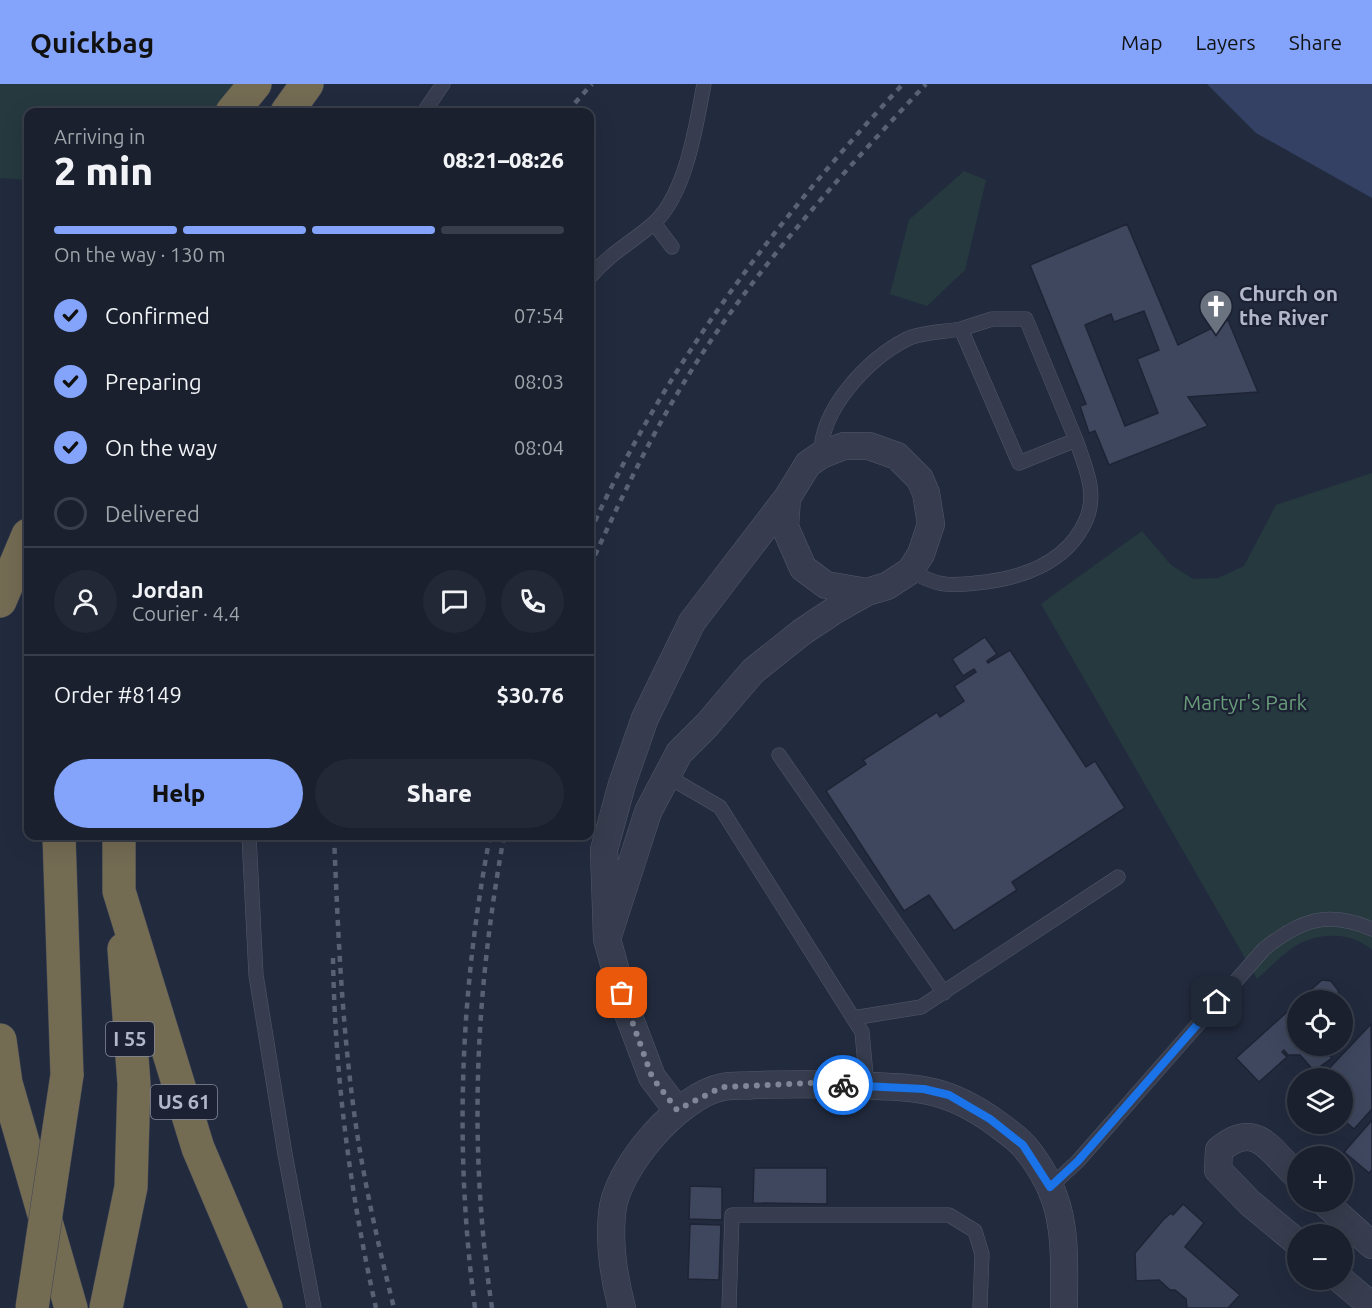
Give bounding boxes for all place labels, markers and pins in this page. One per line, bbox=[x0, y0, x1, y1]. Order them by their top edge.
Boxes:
place label: Church on the River bbox=[1239, 281, 1338, 329]
church icon: Church on the River bbox=[1198, 288, 1234, 335]
pin bbox=[596, 967, 647, 1018]
pin bbox=[1191, 976, 1242, 1027]

